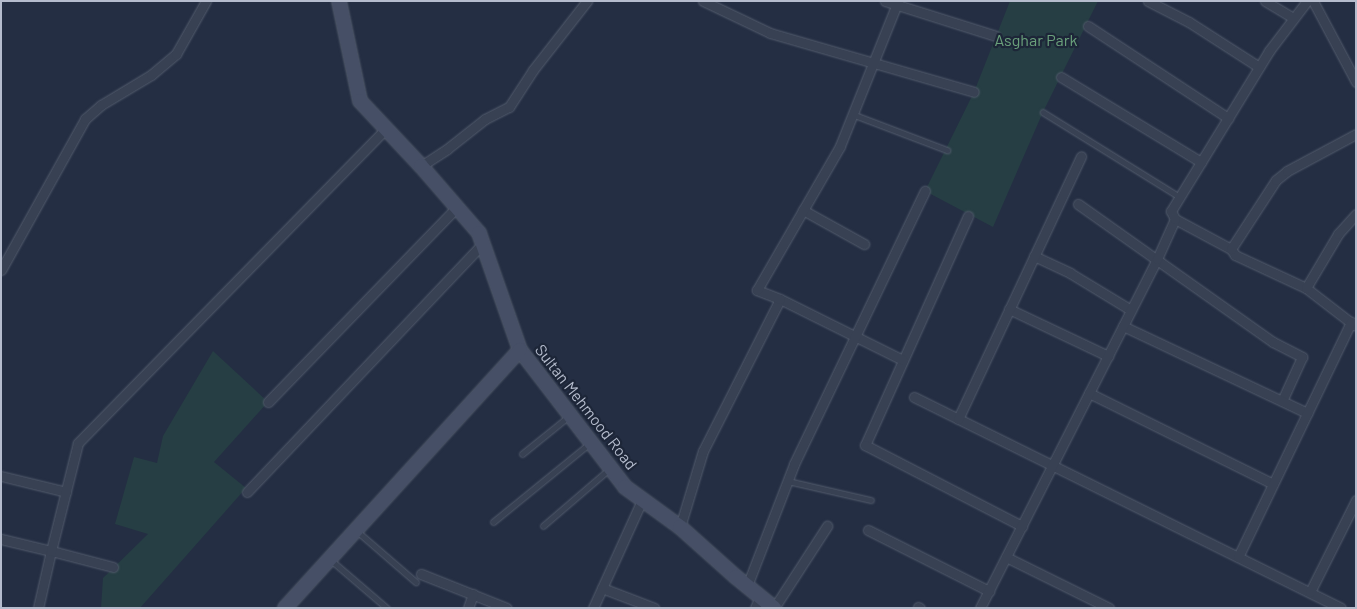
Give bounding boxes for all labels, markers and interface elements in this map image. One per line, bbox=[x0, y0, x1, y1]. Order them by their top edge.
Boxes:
park label: Asghar Park bbox=[994, 30, 1078, 50]
street label: Sultan Mehmood Road bbox=[531, 340, 641, 474]

